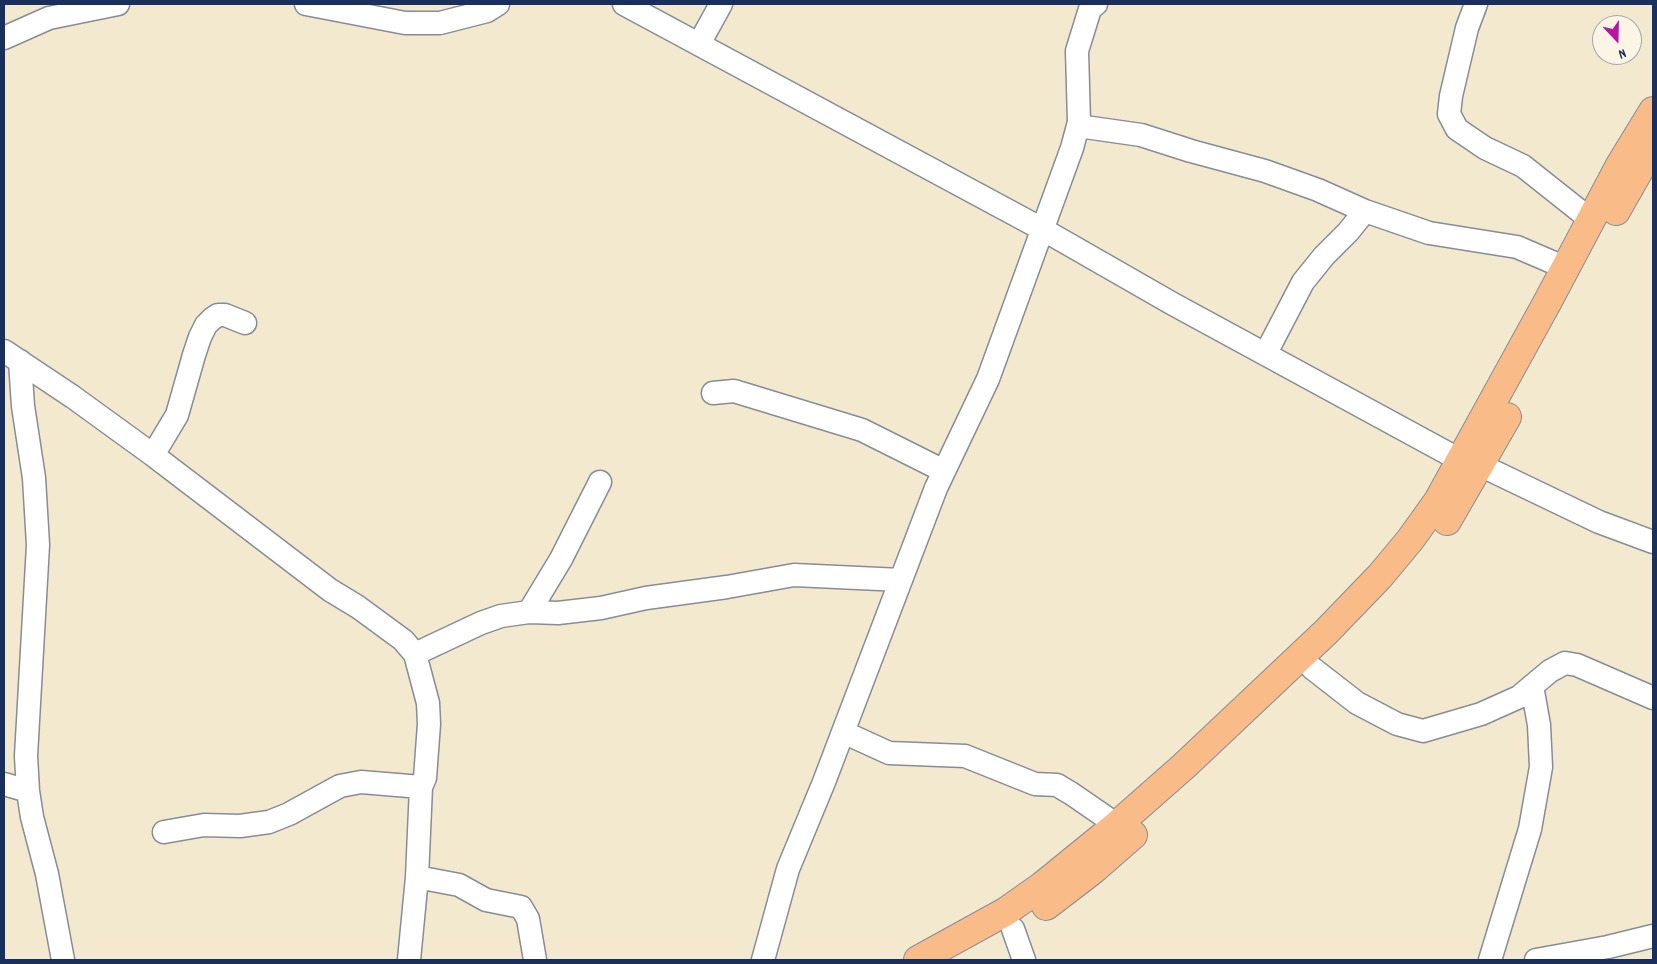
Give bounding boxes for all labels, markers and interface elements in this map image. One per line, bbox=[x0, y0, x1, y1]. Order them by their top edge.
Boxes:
north arrow bbox=[1592, 15, 1642, 65]
text: N bbox=[1615, 42, 1629, 64]

